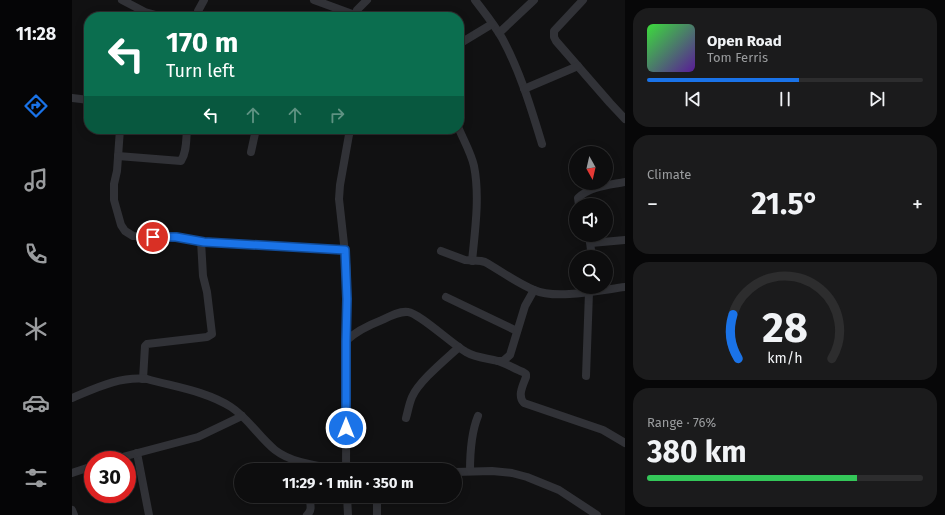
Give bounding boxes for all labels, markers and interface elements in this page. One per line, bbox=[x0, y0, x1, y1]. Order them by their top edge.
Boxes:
text: 11:28 bbox=[16, 23, 56, 45]
text: 170 m bbox=[166, 26, 238, 59]
icon: left bbox=[100, 28, 152, 80]
text: Open Road bbox=[707, 32, 782, 50]
text: Tom Ferris bbox=[707, 50, 768, 65]
text: Turn left bbox=[166, 60, 235, 82]
icon: previous bbox=[682, 88, 704, 110]
icon: pause bbox=[774, 88, 796, 110]
icon: next bbox=[866, 88, 888, 110]
icon: directions bbox=[22, 92, 50, 120]
icon: left bbox=[200, 104, 222, 126]
icon: ahead bbox=[242, 104, 264, 126]
icon: ahead bbox=[284, 104, 306, 126]
icon: right bbox=[326, 104, 348, 126]
north arrow bbox=[569, 146, 613, 190]
map controls bbox=[569, 146, 613, 294]
icon: music bbox=[22, 166, 50, 194]
text: Climate bbox=[647, 167, 691, 182]
text: 21.5° bbox=[751, 186, 819, 222]
text: − bbox=[647, 191, 658, 218]
text: + bbox=[912, 191, 923, 218]
button: sound bbox=[569, 198, 613, 242]
pin bbox=[136, 220, 170, 254]
icon: arrive bbox=[142, 226, 164, 248]
icon: phone bbox=[22, 240, 50, 268]
button: search bbox=[569, 250, 613, 294]
text: 28 bbox=[762, 303, 808, 353]
icon: climate bbox=[22, 315, 50, 343]
text: km/h bbox=[767, 349, 803, 366]
icon: car bbox=[22, 389, 50, 417]
position arrow bbox=[325, 407, 367, 449]
text: Range · 76% bbox=[647, 415, 716, 430]
text: 380 km bbox=[647, 434, 747, 470]
speed limit sign: 30 bbox=[84, 451, 136, 503]
icon: filters bbox=[22, 464, 50, 492]
text: 11:29 · 1 min · 350 m bbox=[282, 474, 414, 492]

